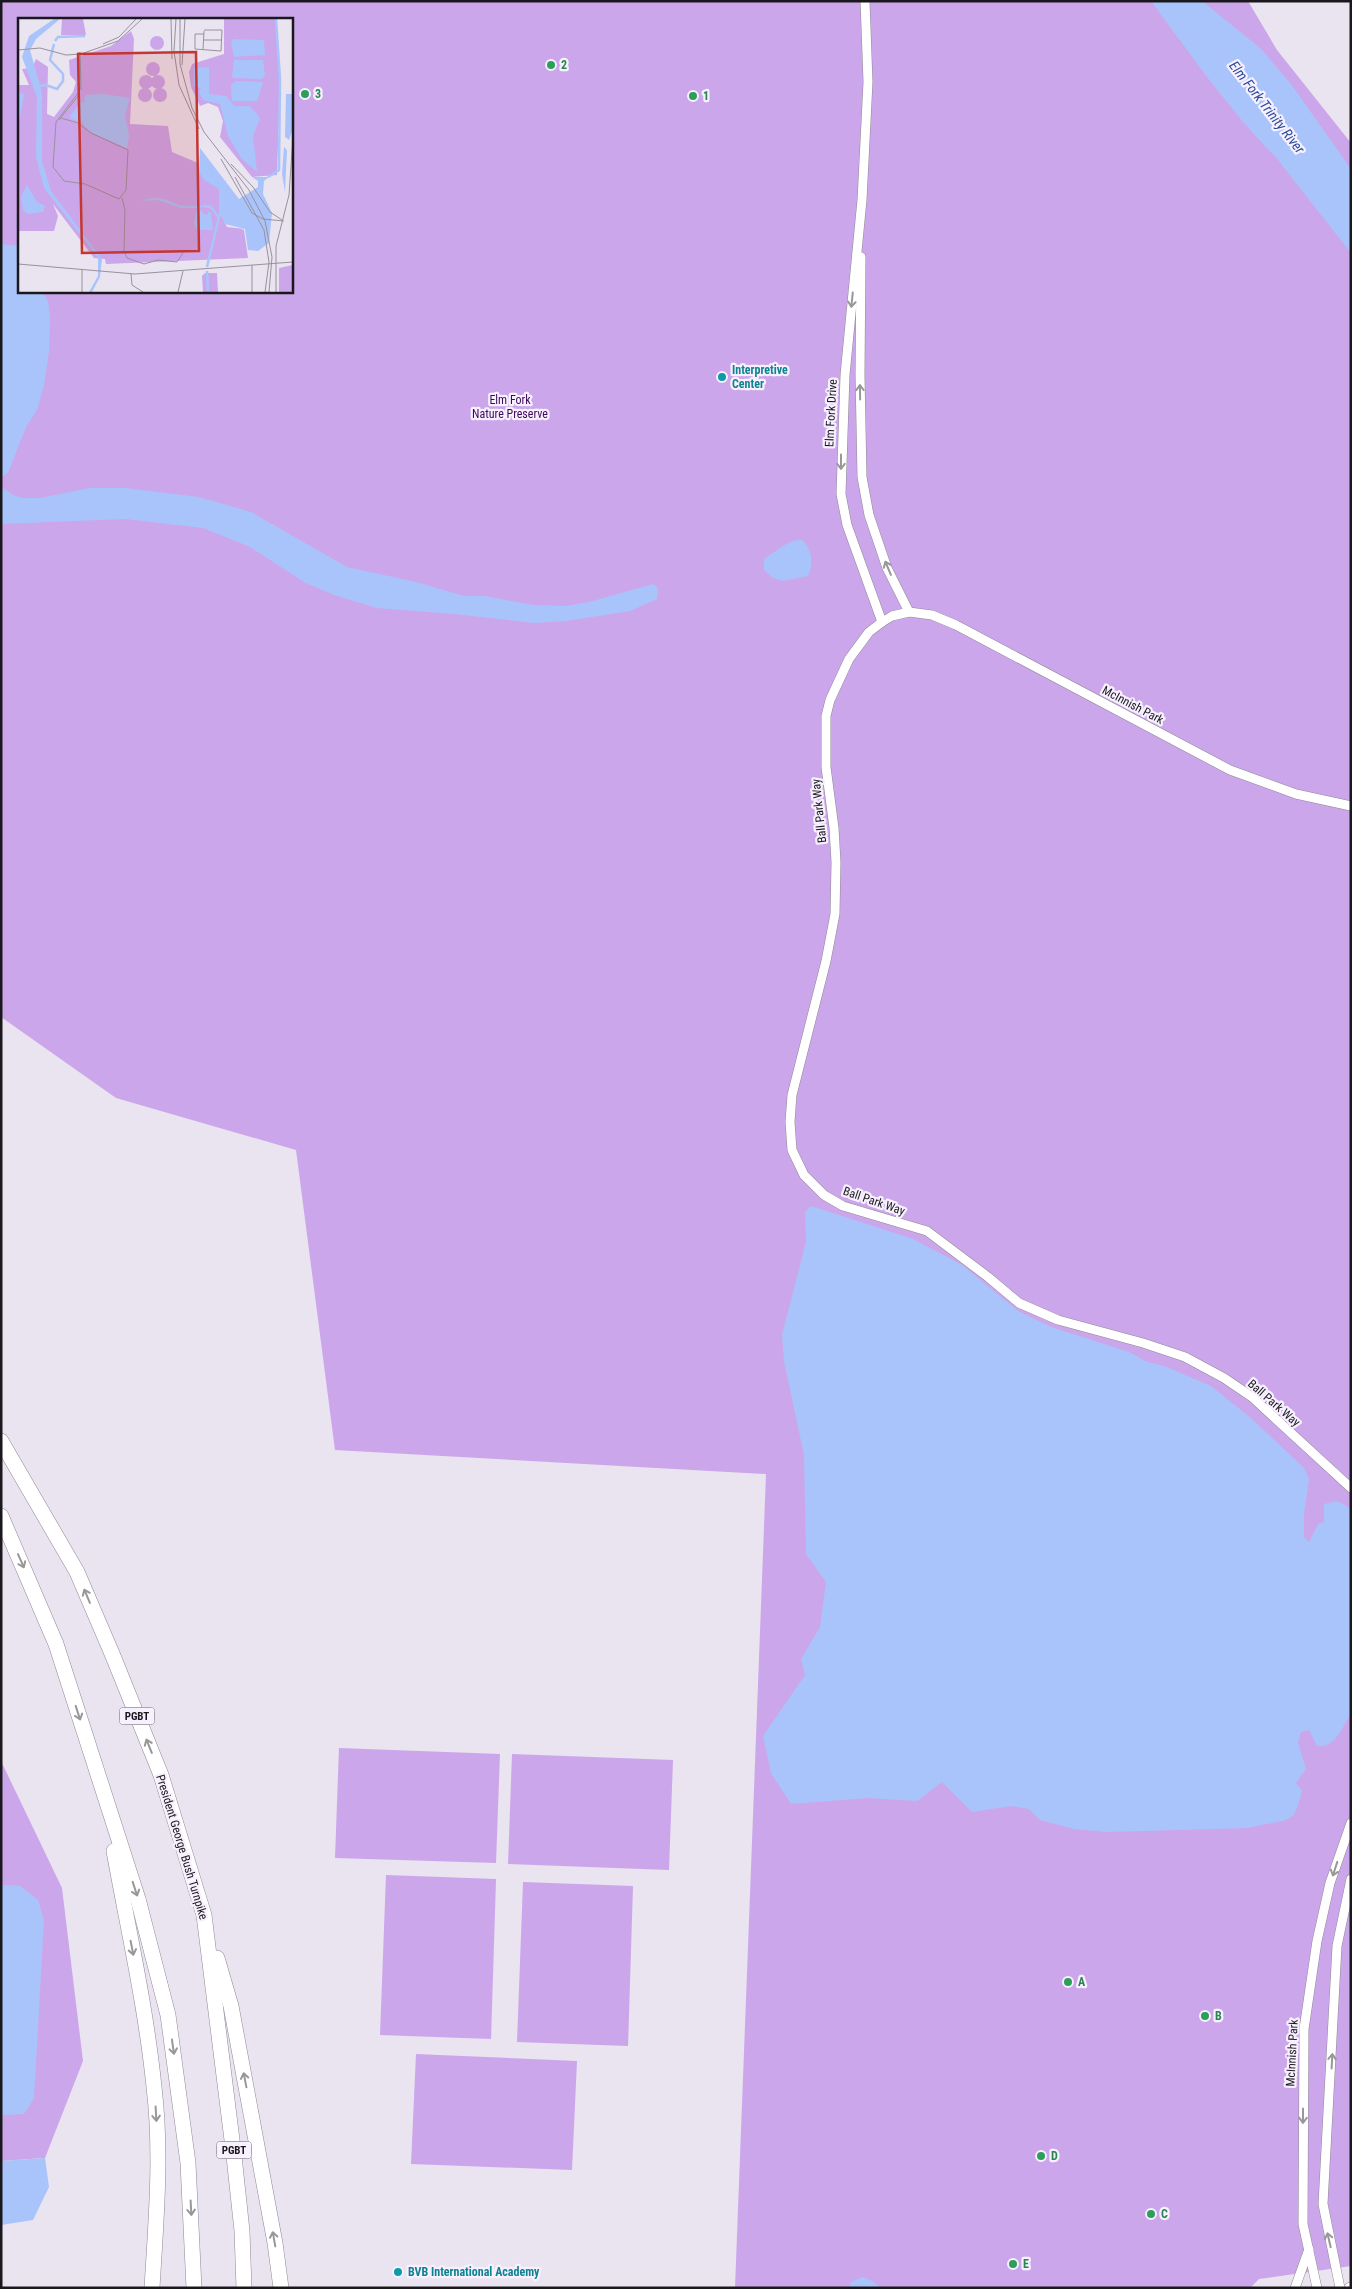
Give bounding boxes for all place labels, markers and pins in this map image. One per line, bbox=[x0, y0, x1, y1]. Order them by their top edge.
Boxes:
place label: 2 bbox=[561, 58, 567, 72]
marker: 2 bbox=[545, 59, 557, 71]
place label: 3 bbox=[315, 87, 321, 101]
marker: 3 bbox=[299, 88, 311, 100]
place label: 1 bbox=[703, 89, 709, 103]
marker: 1 bbox=[687, 90, 699, 102]
place label: Interpretive Center bbox=[732, 363, 788, 391]
marker: Interpretive Center bbox=[716, 371, 728, 383]
place label: A bbox=[1078, 1975, 1086, 1989]
marker: A bbox=[1062, 1976, 1074, 1988]
place label: B bbox=[1215, 2009, 1222, 2023]
marker: B bbox=[1199, 2010, 1211, 2022]
place label: D bbox=[1051, 2149, 1058, 2163]
marker: D bbox=[1035, 2150, 1047, 2162]
place label: C bbox=[1161, 2207, 1168, 2221]
marker: C bbox=[1145, 2208, 1157, 2220]
place label: E bbox=[1023, 2257, 1029, 2271]
marker: E bbox=[1007, 2258, 1019, 2270]
place label: BVB International Academy bbox=[408, 2265, 540, 2279]
marker: BVB International Academy bbox=[392, 2266, 404, 2278]

